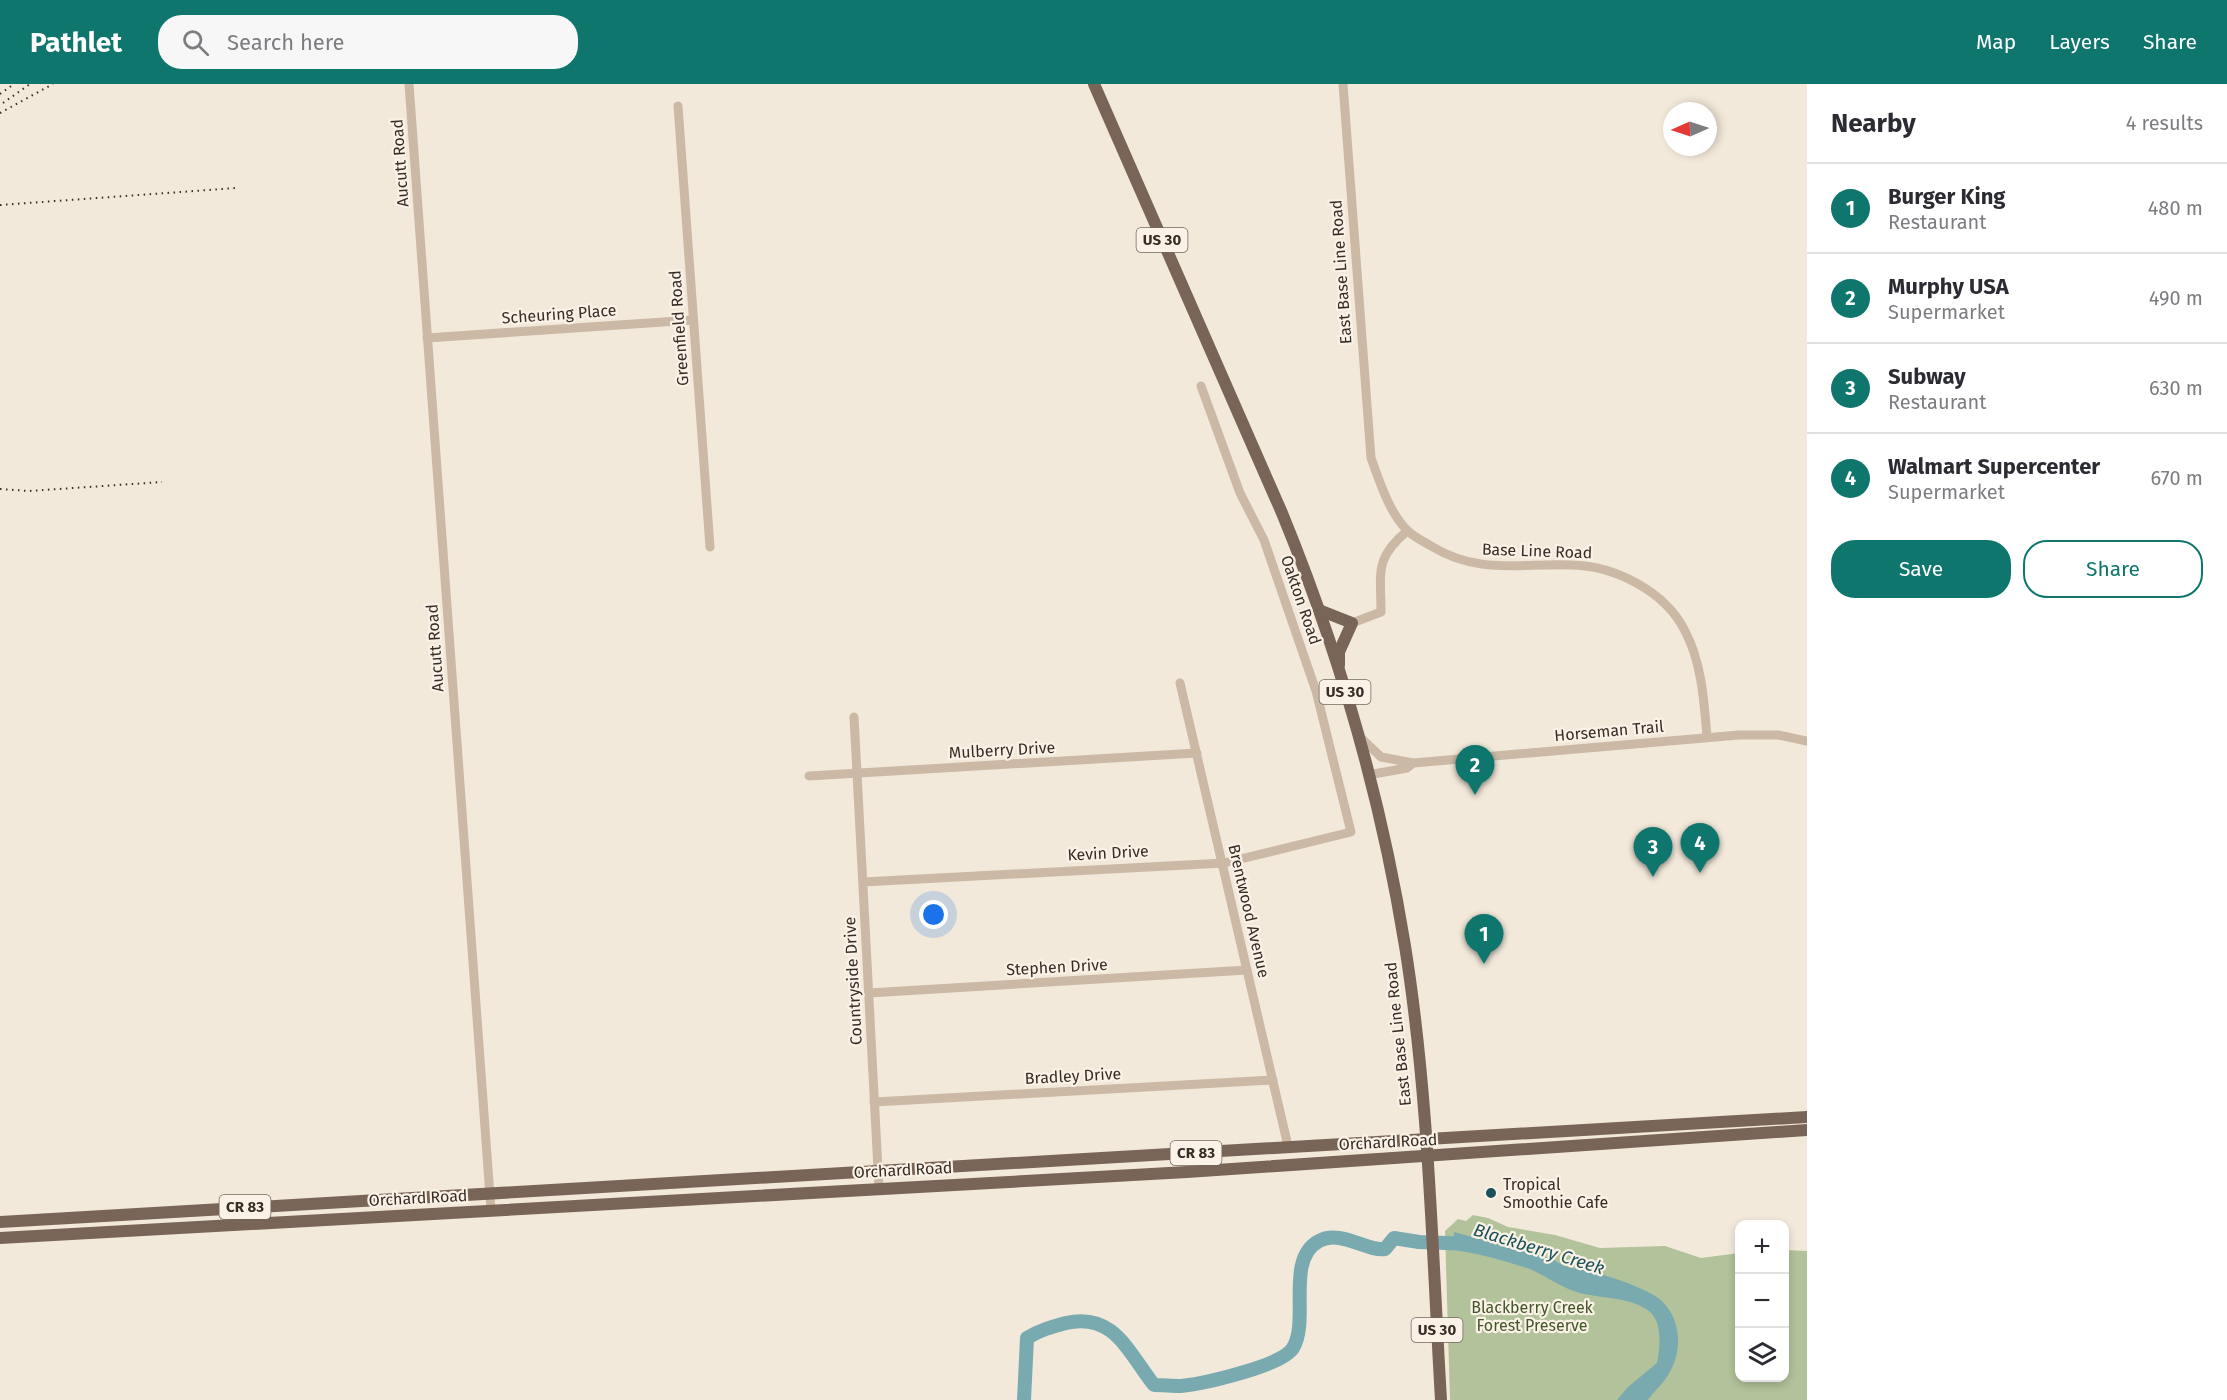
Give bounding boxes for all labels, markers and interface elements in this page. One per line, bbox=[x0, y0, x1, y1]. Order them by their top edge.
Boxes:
search box bbox=[158, 15, 578, 69]
text: Pathlet bbox=[30, 26, 122, 59]
icon: search bbox=[179, 26, 212, 59]
text: Search here bbox=[227, 29, 345, 56]
text: Map bbox=[1976, 29, 2016, 55]
text: Layers bbox=[2049, 29, 2110, 55]
text: Share bbox=[2143, 29, 2197, 55]
north arrow bbox=[1663, 102, 1717, 156]
text: Nearby bbox=[1831, 108, 1916, 139]
text: 4 results bbox=[2126, 111, 2203, 135]
street label: Aucutt Road bbox=[387, 118, 413, 208]
text: Burger King bbox=[1888, 183, 2005, 210]
text: 1 bbox=[1846, 196, 1855, 220]
text: 480 m bbox=[2148, 196, 2203, 220]
street label: East Base Line Road bbox=[1326, 199, 1356, 345]
text: Restaurant bbox=[1888, 210, 1986, 234]
road number: US 30 bbox=[1136, 228, 1188, 252]
street label: Greenfield Road bbox=[665, 270, 693, 386]
text: Murphy USA bbox=[1888, 273, 2009, 300]
text: 2 bbox=[1845, 286, 1856, 310]
text: 490 m bbox=[2149, 286, 2203, 310]
text: Supermarket bbox=[1888, 300, 2005, 324]
street label: Scheuring Place bbox=[501, 301, 617, 327]
text: Subway bbox=[1888, 363, 1966, 390]
text: 3 bbox=[1845, 376, 1856, 400]
text: 630 m bbox=[2149, 376, 2203, 400]
text: Restaurant bbox=[1888, 390, 1986, 414]
text: Walmart Supercenter bbox=[1888, 453, 2100, 480]
text: 4 bbox=[1845, 466, 1856, 490]
text: 670 m bbox=[2151, 466, 2203, 490]
text: Supermarket bbox=[1888, 480, 2005, 504]
street label: Base Line Road bbox=[1481, 540, 1593, 562]
button: Save bbox=[1831, 540, 2011, 598]
button: Share bbox=[2023, 540, 2203, 598]
street label: Oakton Road bbox=[1277, 553, 1325, 647]
street label: Aucutt Road bbox=[422, 603, 448, 693]
road number: US 30 bbox=[1320, 680, 1370, 704]
street label: Horseman Trail bbox=[1554, 717, 1665, 745]
street label: Mulberry Drive bbox=[948, 738, 1056, 762]
pin: 2 bbox=[1456, 746, 1494, 795]
pin: 4 bbox=[1680, 824, 1720, 873]
pin: 3 bbox=[1634, 828, 1672, 877]
street label: Kevin Drive bbox=[1067, 841, 1149, 865]
street label: Brentwood Avenue bbox=[1224, 842, 1274, 980]
your location bbox=[919, 900, 948, 929]
pin: 1 bbox=[1464, 914, 1504, 964]
street label: Countryside Drive bbox=[840, 916, 866, 1046]
street label: Stephen Drive bbox=[1006, 955, 1108, 979]
street label: East Base Line Road bbox=[1381, 961, 1415, 1107]
street label: Bradley Drive bbox=[1024, 1064, 1122, 1088]
street label: Orchard Road bbox=[1338, 1130, 1438, 1154]
road number: CR 83 bbox=[1170, 1141, 1222, 1165]
street label: Orchard Road bbox=[853, 1158, 953, 1182]
place label: Tropical Smoothie Cafe bbox=[1503, 1175, 1608, 1212]
street label: Orchard Road bbox=[368, 1186, 468, 1210]
marker: Tropical Smoothie Cafe bbox=[1484, 1186, 1498, 1200]
road number: CR 83 bbox=[220, 1195, 270, 1219]
water label: Blackberry Creek bbox=[1471, 1219, 1607, 1279]
map controls bbox=[1735, 1220, 1789, 1382]
button: + bbox=[1735, 1220, 1789, 1274]
button: − bbox=[1735, 1274, 1789, 1328]
park label: Blackberry Creek Forest Preserve bbox=[1471, 1298, 1594, 1335]
road number: US 30 bbox=[1412, 1318, 1462, 1342]
button: layers bbox=[1735, 1328, 1789, 1382]

